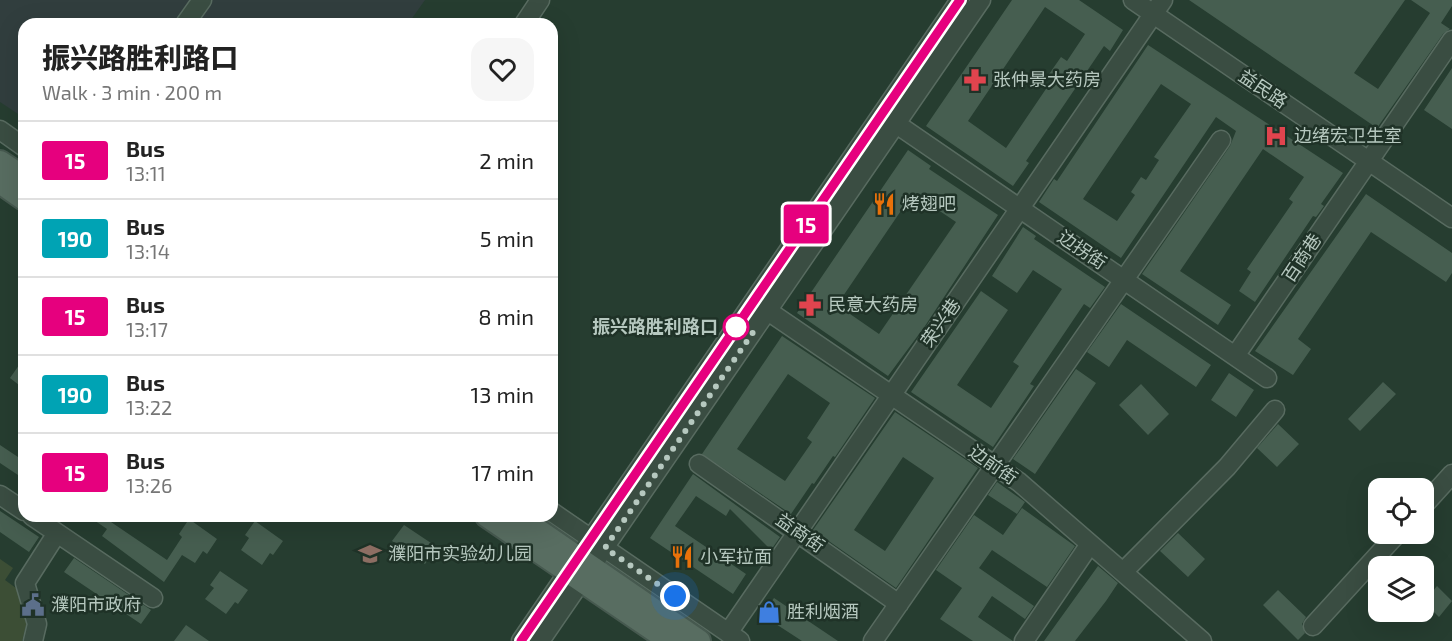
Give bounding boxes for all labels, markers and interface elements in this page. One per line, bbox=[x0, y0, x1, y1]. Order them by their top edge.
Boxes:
button: heart bbox=[471, 38, 534, 101]
text: 振兴路胜利路口 bbox=[42, 40, 238, 74]
street label: 益民路 bbox=[1235, 64, 1292, 112]
pharmacy icon: 张仲景大药房 bbox=[962, 67, 988, 93]
place label: 张仲景大药房 bbox=[993, 68, 1101, 90]
text: Walk · 3 min · 200 m bbox=[42, 80, 222, 104]
hospital icon: 边绪宏卫生室 bbox=[1263, 123, 1289, 149]
place label: 边绪宏卫生室 bbox=[1294, 124, 1402, 146]
text: Bus bbox=[126, 135, 165, 161]
text: 2 min bbox=[479, 147, 534, 173]
text: 15 bbox=[65, 148, 85, 173]
text: 13:11 bbox=[126, 161, 166, 185]
restaurant icon: 烤翅吧 bbox=[871, 191, 897, 217]
place label: 烤翅吧 bbox=[902, 192, 956, 214]
line badge: 15 bbox=[779, 204, 833, 244]
text: 15 bbox=[796, 212, 816, 237]
text: Bus bbox=[126, 213, 165, 239]
text: 5 min bbox=[480, 225, 534, 251]
street label: 边拐街 bbox=[1054, 225, 1111, 273]
text: 190 bbox=[58, 226, 92, 251]
street label: 百商巷 bbox=[1277, 229, 1325, 286]
text: 13:14 bbox=[126, 239, 170, 263]
text: Bus bbox=[126, 291, 165, 317]
pharmacy icon: 民意大药房 bbox=[797, 292, 823, 318]
place label: 民意大药房 bbox=[828, 293, 918, 315]
street label: 荣兴巷 bbox=[916, 294, 965, 351]
text: 8 min bbox=[478, 303, 534, 329]
text: 15 bbox=[65, 304, 85, 329]
marker: 振兴路胜利路口 bbox=[723, 314, 749, 340]
place label: 振兴路胜利路口 bbox=[592, 315, 718, 337]
text: 13:17 bbox=[126, 317, 168, 341]
text: Bus bbox=[126, 369, 165, 395]
text: 13 min bbox=[471, 381, 534, 407]
text: 190 bbox=[58, 382, 92, 407]
text: 13:22 bbox=[126, 395, 172, 419]
street label: 边前街 bbox=[965, 440, 1022, 489]
text: Bus bbox=[126, 447, 165, 473]
text: 17 min bbox=[472, 459, 534, 485]
text: 15 bbox=[65, 460, 85, 485]
text: 13:26 bbox=[126, 473, 172, 497]
map controls bbox=[1368, 478, 1434, 622]
button: locate bbox=[1368, 478, 1434, 544]
street label: 益商街 bbox=[772, 508, 829, 557]
school or university icon: 濮阳市实验幼儿园 bbox=[357, 541, 383, 567]
place label: 濮阳市实验幼儿园 bbox=[388, 542, 532, 564]
restaurant icon: 小军拉面 bbox=[669, 544, 695, 570]
place label: 小军拉面 bbox=[700, 545, 772, 567]
button: layers bbox=[1368, 556, 1434, 622]
your location bbox=[660, 581, 690, 611]
public building icon: 濮阳市政府 bbox=[20, 592, 46, 618]
place label: 濮阳市政府 bbox=[51, 593, 141, 615]
shop icon: 胜利烟酒 bbox=[756, 599, 782, 625]
place label: 胜利烟酒 bbox=[787, 600, 859, 622]

